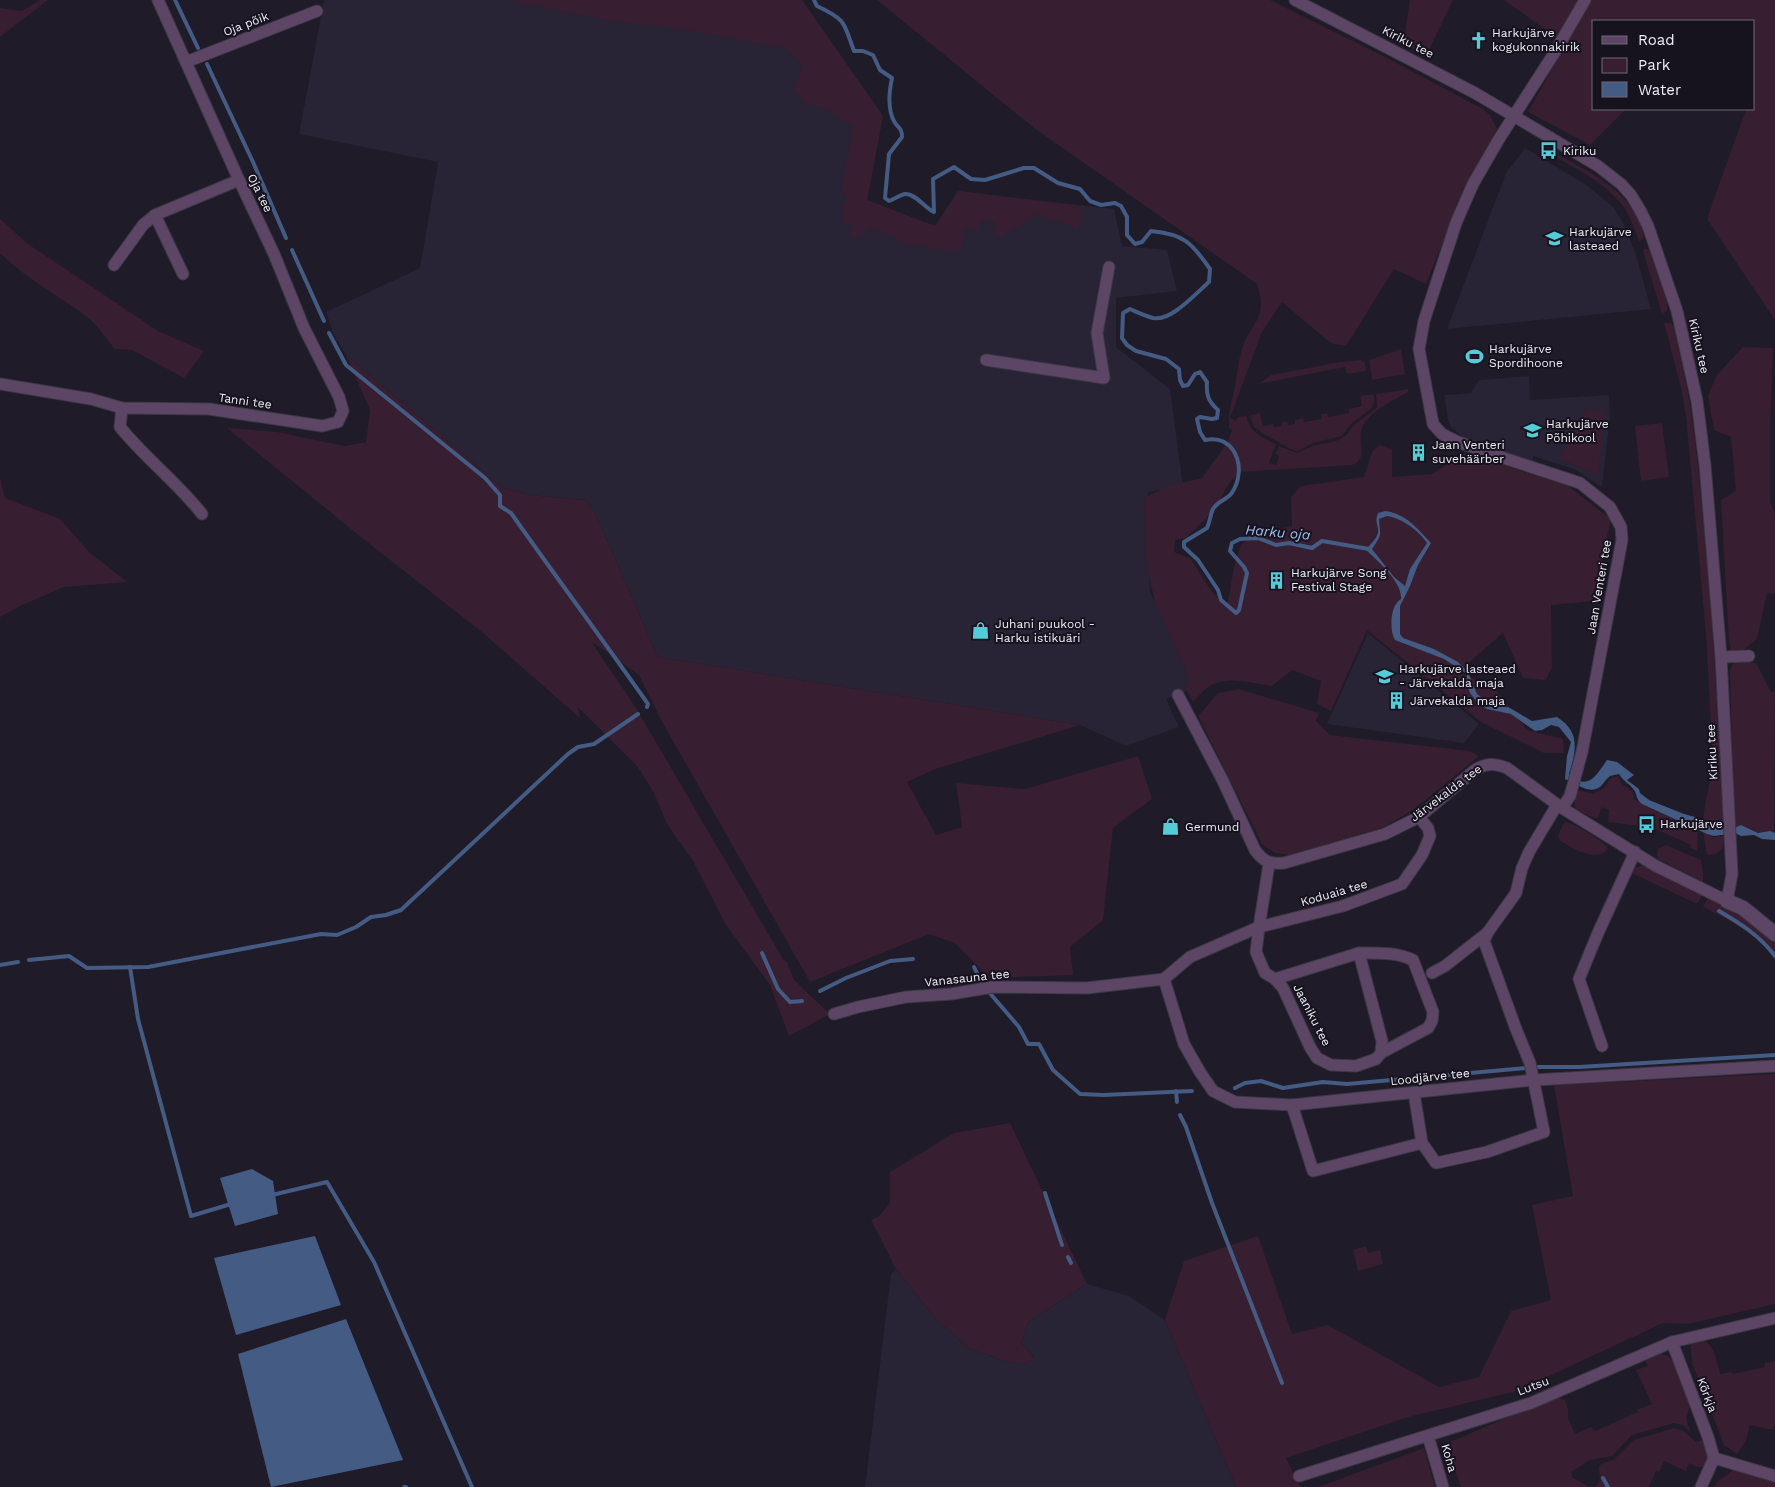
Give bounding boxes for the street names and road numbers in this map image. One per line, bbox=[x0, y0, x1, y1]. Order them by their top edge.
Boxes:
street label: Oja põik bbox=[221, 9, 271, 39]
street label: Kiriku tee bbox=[1380, 23, 1436, 61]
street label: Oja tee bbox=[245, 171, 275, 215]
street label: Kiriku tee bbox=[1686, 317, 1712, 375]
street label: Tanni tee bbox=[217, 390, 273, 412]
street label: Jaan Venteri tee bbox=[1584, 539, 1614, 635]
street label: Kiriku tee bbox=[1704, 724, 1720, 780]
street label: Järvekalda tee bbox=[1408, 762, 1484, 824]
street label: Koduaia tee bbox=[1299, 877, 1369, 909]
street label: Vanasauna tee bbox=[924, 967, 1010, 989]
street label: Jaaniku tee bbox=[1290, 982, 1334, 1048]
street label: Loodjärve tee bbox=[1390, 1066, 1470, 1088]
street label: Lutsu bbox=[1515, 1374, 1551, 1398]
street label: Kõrkja bbox=[1694, 1376, 1720, 1415]
street label: Koha bbox=[1438, 1442, 1460, 1474]

